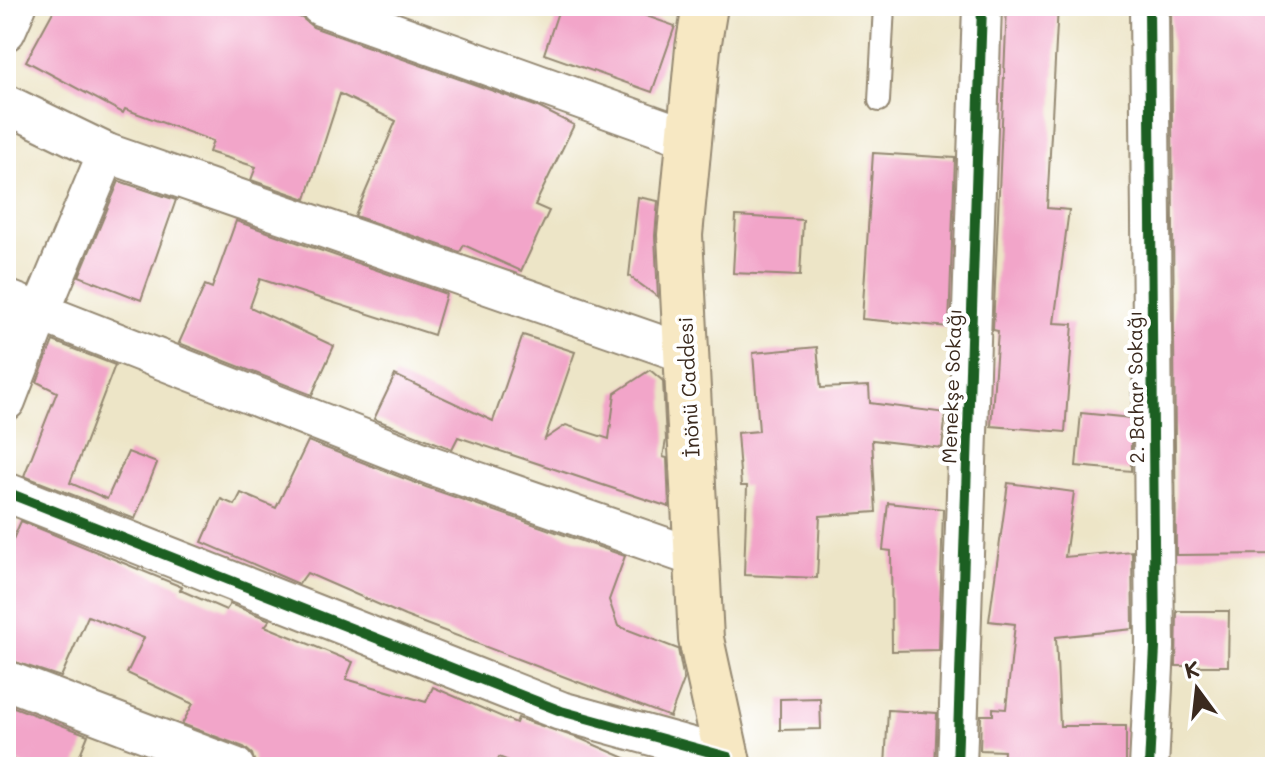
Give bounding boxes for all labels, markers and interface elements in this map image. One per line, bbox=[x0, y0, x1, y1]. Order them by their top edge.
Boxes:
street label: Menekşe Sokağı bbox=[935, 308, 967, 464]
street label: 2. Bahar Sokağı bbox=[1121, 310, 1149, 464]
street label: İnönü Caddesi bbox=[671, 316, 705, 458]
north arrow bbox=[1157, 649, 1237, 729]
text: K bbox=[1181, 653, 1202, 685]

